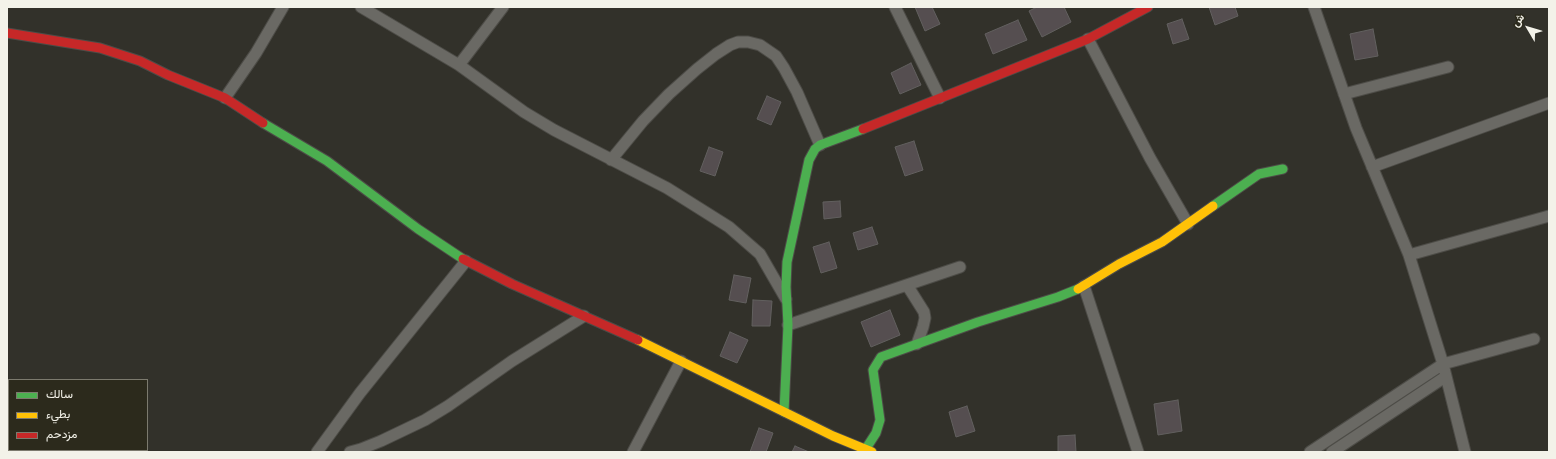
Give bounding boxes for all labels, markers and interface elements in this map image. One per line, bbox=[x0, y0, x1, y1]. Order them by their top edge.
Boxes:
north arrow bbox=[1508, 8, 1548, 48]
text: ش bbox=[1509, 11, 1527, 30]
legend bbox=[8, 379, 148, 451]
text: سالك bbox=[46, 387, 73, 401]
text: بطيء bbox=[46, 407, 70, 421]
text: مزدحم bbox=[46, 427, 77, 441]

